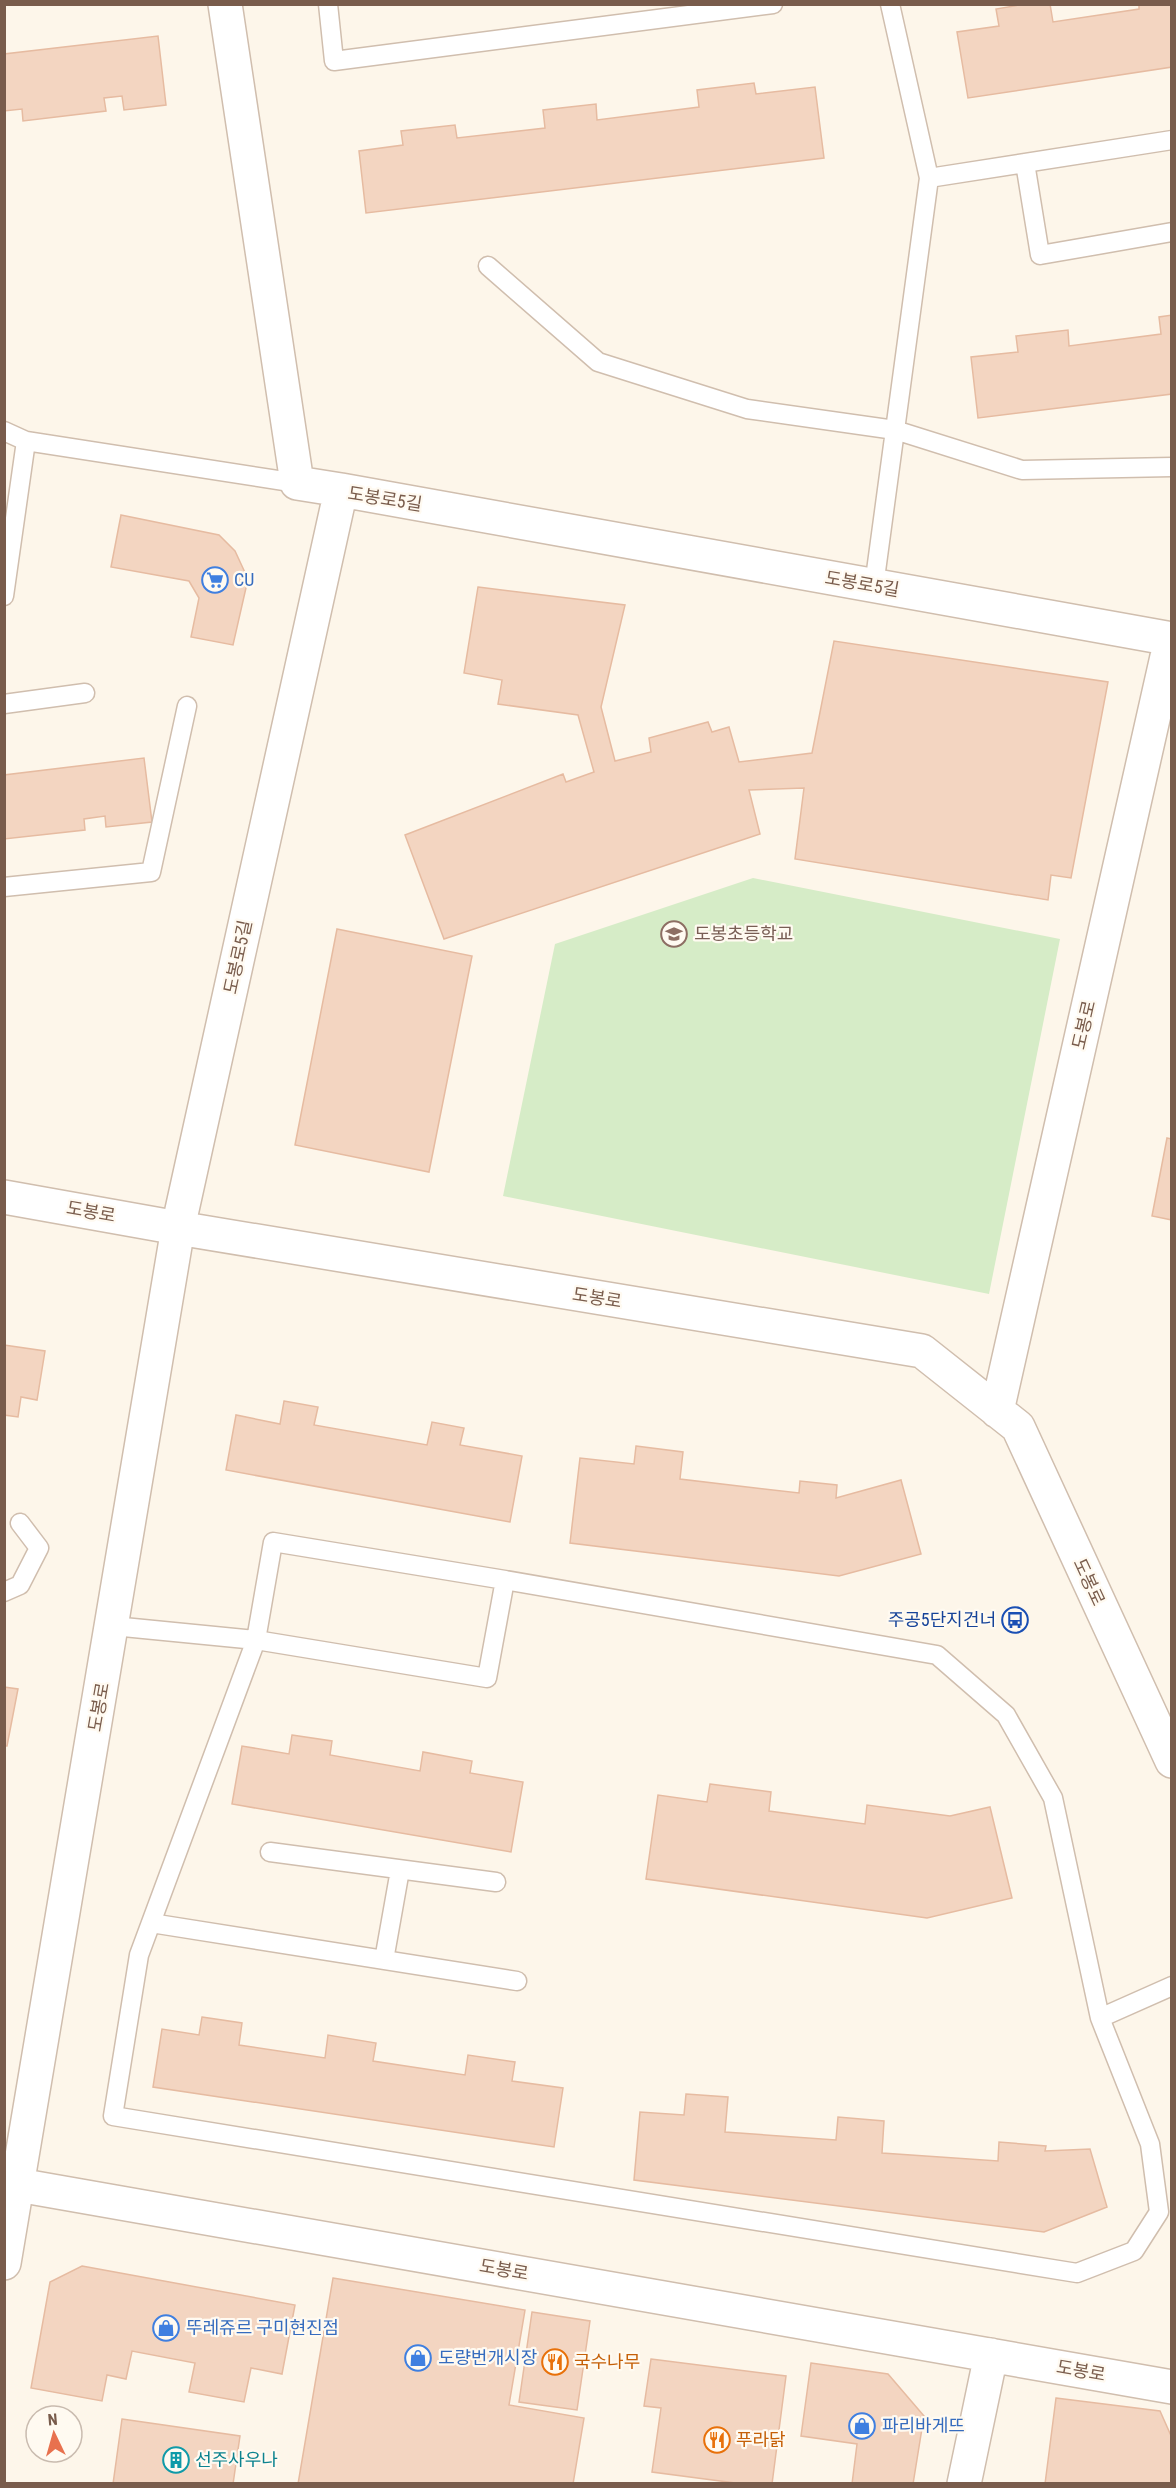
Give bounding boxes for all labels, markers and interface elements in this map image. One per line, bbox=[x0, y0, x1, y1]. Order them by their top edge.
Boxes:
street label: 도봉로5길 bbox=[346, 482, 424, 515]
supermarket icon: CU bbox=[200, 565, 230, 595]
street label: 도봉로5길 bbox=[823, 567, 901, 600]
place label: CU bbox=[234, 569, 254, 590]
street label: 도봉로5길 bbox=[219, 918, 256, 996]
school or university icon: 도봉초등학교 bbox=[659, 919, 689, 949]
place label: 도봉초등학교 bbox=[694, 923, 793, 944]
street label: 도봉로 bbox=[1068, 998, 1099, 1051]
street label: 도봉로 bbox=[65, 1197, 117, 1226]
street label: 도봉로 bbox=[571, 1283, 623, 1312]
street label: 도봉로 bbox=[1069, 1555, 1109, 1609]
bus stop icon: 주공5단지건너 bbox=[1000, 1605, 1030, 1635]
place label: 주공5단지건너 bbox=[888, 1609, 996, 1630]
street label: 도봉로 bbox=[84, 1681, 113, 1733]
street label: 도봉로 bbox=[478, 2255, 530, 2284]
shop icon: 뚜레쥬르 구미현진점 bbox=[151, 2313, 181, 2343]
place label: 뚜레쥬르 구미현진점 bbox=[186, 2317, 339, 2338]
shop icon: 도량번개시장 bbox=[403, 2343, 433, 2373]
place label: 도량번개시장 bbox=[438, 2347, 537, 2368]
restaurant icon: 국수나무 bbox=[540, 2347, 570, 2377]
place label: 국수나무 bbox=[574, 2351, 640, 2372]
street label: 도봉로 bbox=[1055, 2356, 1107, 2385]
north arrow bbox=[24, 2404, 84, 2464]
text: N bbox=[47, 2410, 58, 2429]
shop icon: 파리바게뜨 bbox=[847, 2411, 877, 2441]
place label: 파리바게뜨 bbox=[882, 2415, 965, 2436]
restaurant icon: 푸라닭 bbox=[702, 2425, 732, 2455]
place label: 푸라닭 bbox=[736, 2429, 786, 2450]
building icon: 선주사우나 bbox=[161, 2445, 191, 2475]
place label: 선주사우나 bbox=[195, 2449, 278, 2470]

